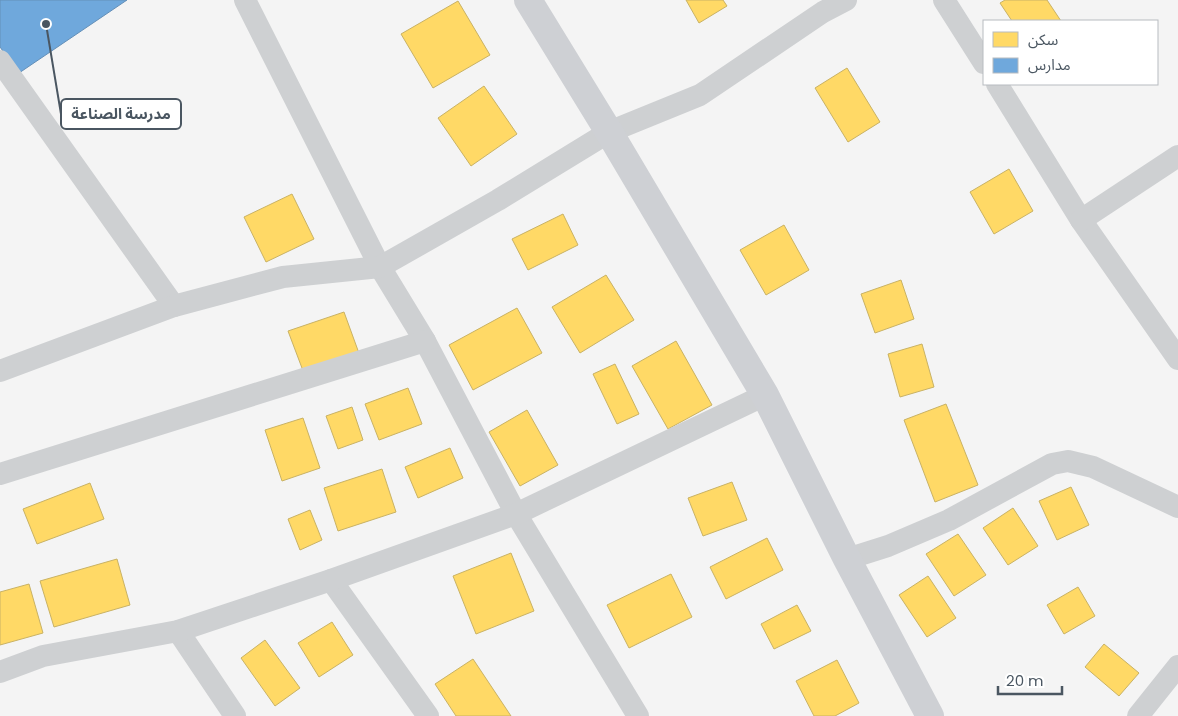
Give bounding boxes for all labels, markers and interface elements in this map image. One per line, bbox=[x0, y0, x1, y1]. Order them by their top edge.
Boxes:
legend bbox=[983, 20, 1158, 85]
text: سكن bbox=[1028, 29, 1059, 50]
text: مدارس bbox=[1028, 54, 1071, 75]
callout: مدرسة الصناعة bbox=[61, 99, 181, 129]
text: مدرسة الصناعة bbox=[71, 103, 171, 124]
scale bar bbox=[998, 664, 1062, 696]
text: 20 m bbox=[1006, 670, 1044, 691]

